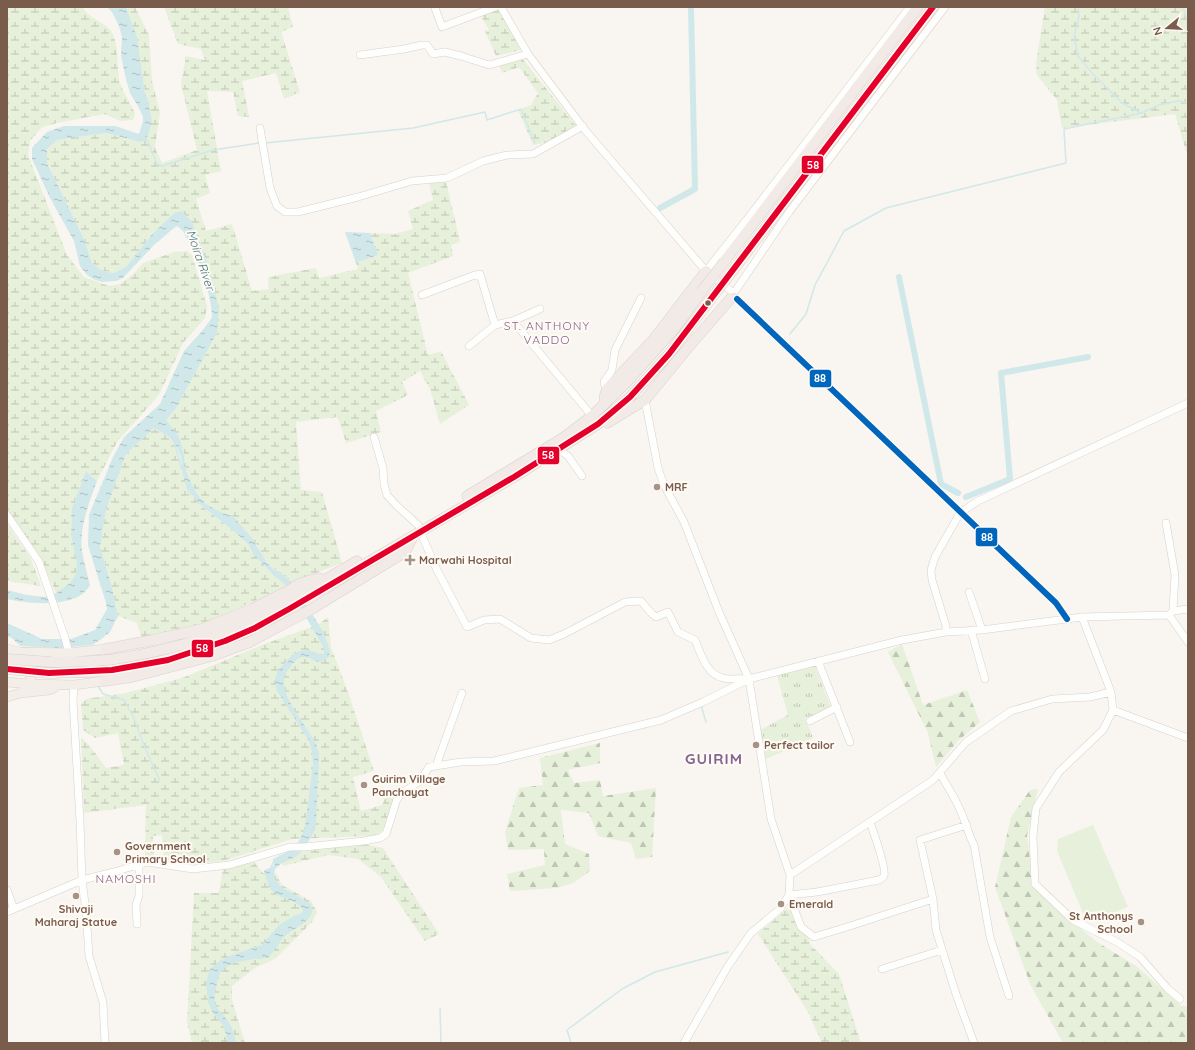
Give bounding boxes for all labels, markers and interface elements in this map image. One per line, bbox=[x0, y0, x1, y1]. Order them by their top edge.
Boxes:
north arrow bbox=[1147, 8, 1187, 48]
text: N bbox=[1150, 25, 1165, 37]
line badge: 58 bbox=[801, 155, 824, 174]
text: 58 bbox=[807, 158, 819, 172]
water label: Moira River bbox=[184, 228, 219, 294]
unlabelled marker bbox=[703, 298, 713, 308]
district label: ST. ANTHONY VADDO bbox=[504, 318, 590, 347]
line badge: 88 bbox=[809, 369, 832, 388]
text: 88 bbox=[814, 371, 826, 385]
line badge: 58 bbox=[537, 446, 560, 465]
text: 58 bbox=[542, 448, 554, 462]
place label: MRF bbox=[665, 480, 688, 494]
marker: MRF bbox=[652, 482, 662, 492]
line badge: 88 bbox=[975, 527, 998, 547]
text: 88 bbox=[981, 530, 993, 544]
place label: Marwahi Hospital bbox=[419, 553, 512, 567]
marker: Marwahi Hospital bbox=[404, 554, 416, 566]
line badge: 58 bbox=[191, 639, 214, 658]
text: 58 bbox=[196, 641, 208, 655]
place label: Perfect tailor bbox=[764, 738, 835, 752]
marker: Perfect tailor bbox=[751, 740, 761, 750]
district label: GUIRIM bbox=[685, 749, 743, 768]
place label: Guirim Village Panchayat bbox=[372, 772, 446, 799]
marker: Guirim Village Panchayat bbox=[359, 780, 369, 790]
place label: Government Primary School bbox=[125, 839, 206, 866]
marker: Government Primary School bbox=[112, 847, 122, 857]
district label: NAMOSHI bbox=[95, 871, 157, 886]
marker: Shivaji Maharaj Statue bbox=[71, 891, 81, 901]
place label: Emerald bbox=[789, 897, 833, 911]
marker: Emerald bbox=[776, 899, 786, 909]
place label: Shivaji Maharaj Statue bbox=[35, 902, 118, 929]
place label: St Anthonys School bbox=[1069, 909, 1133, 936]
marker: St Anthonys School bbox=[1136, 917, 1146, 927]

